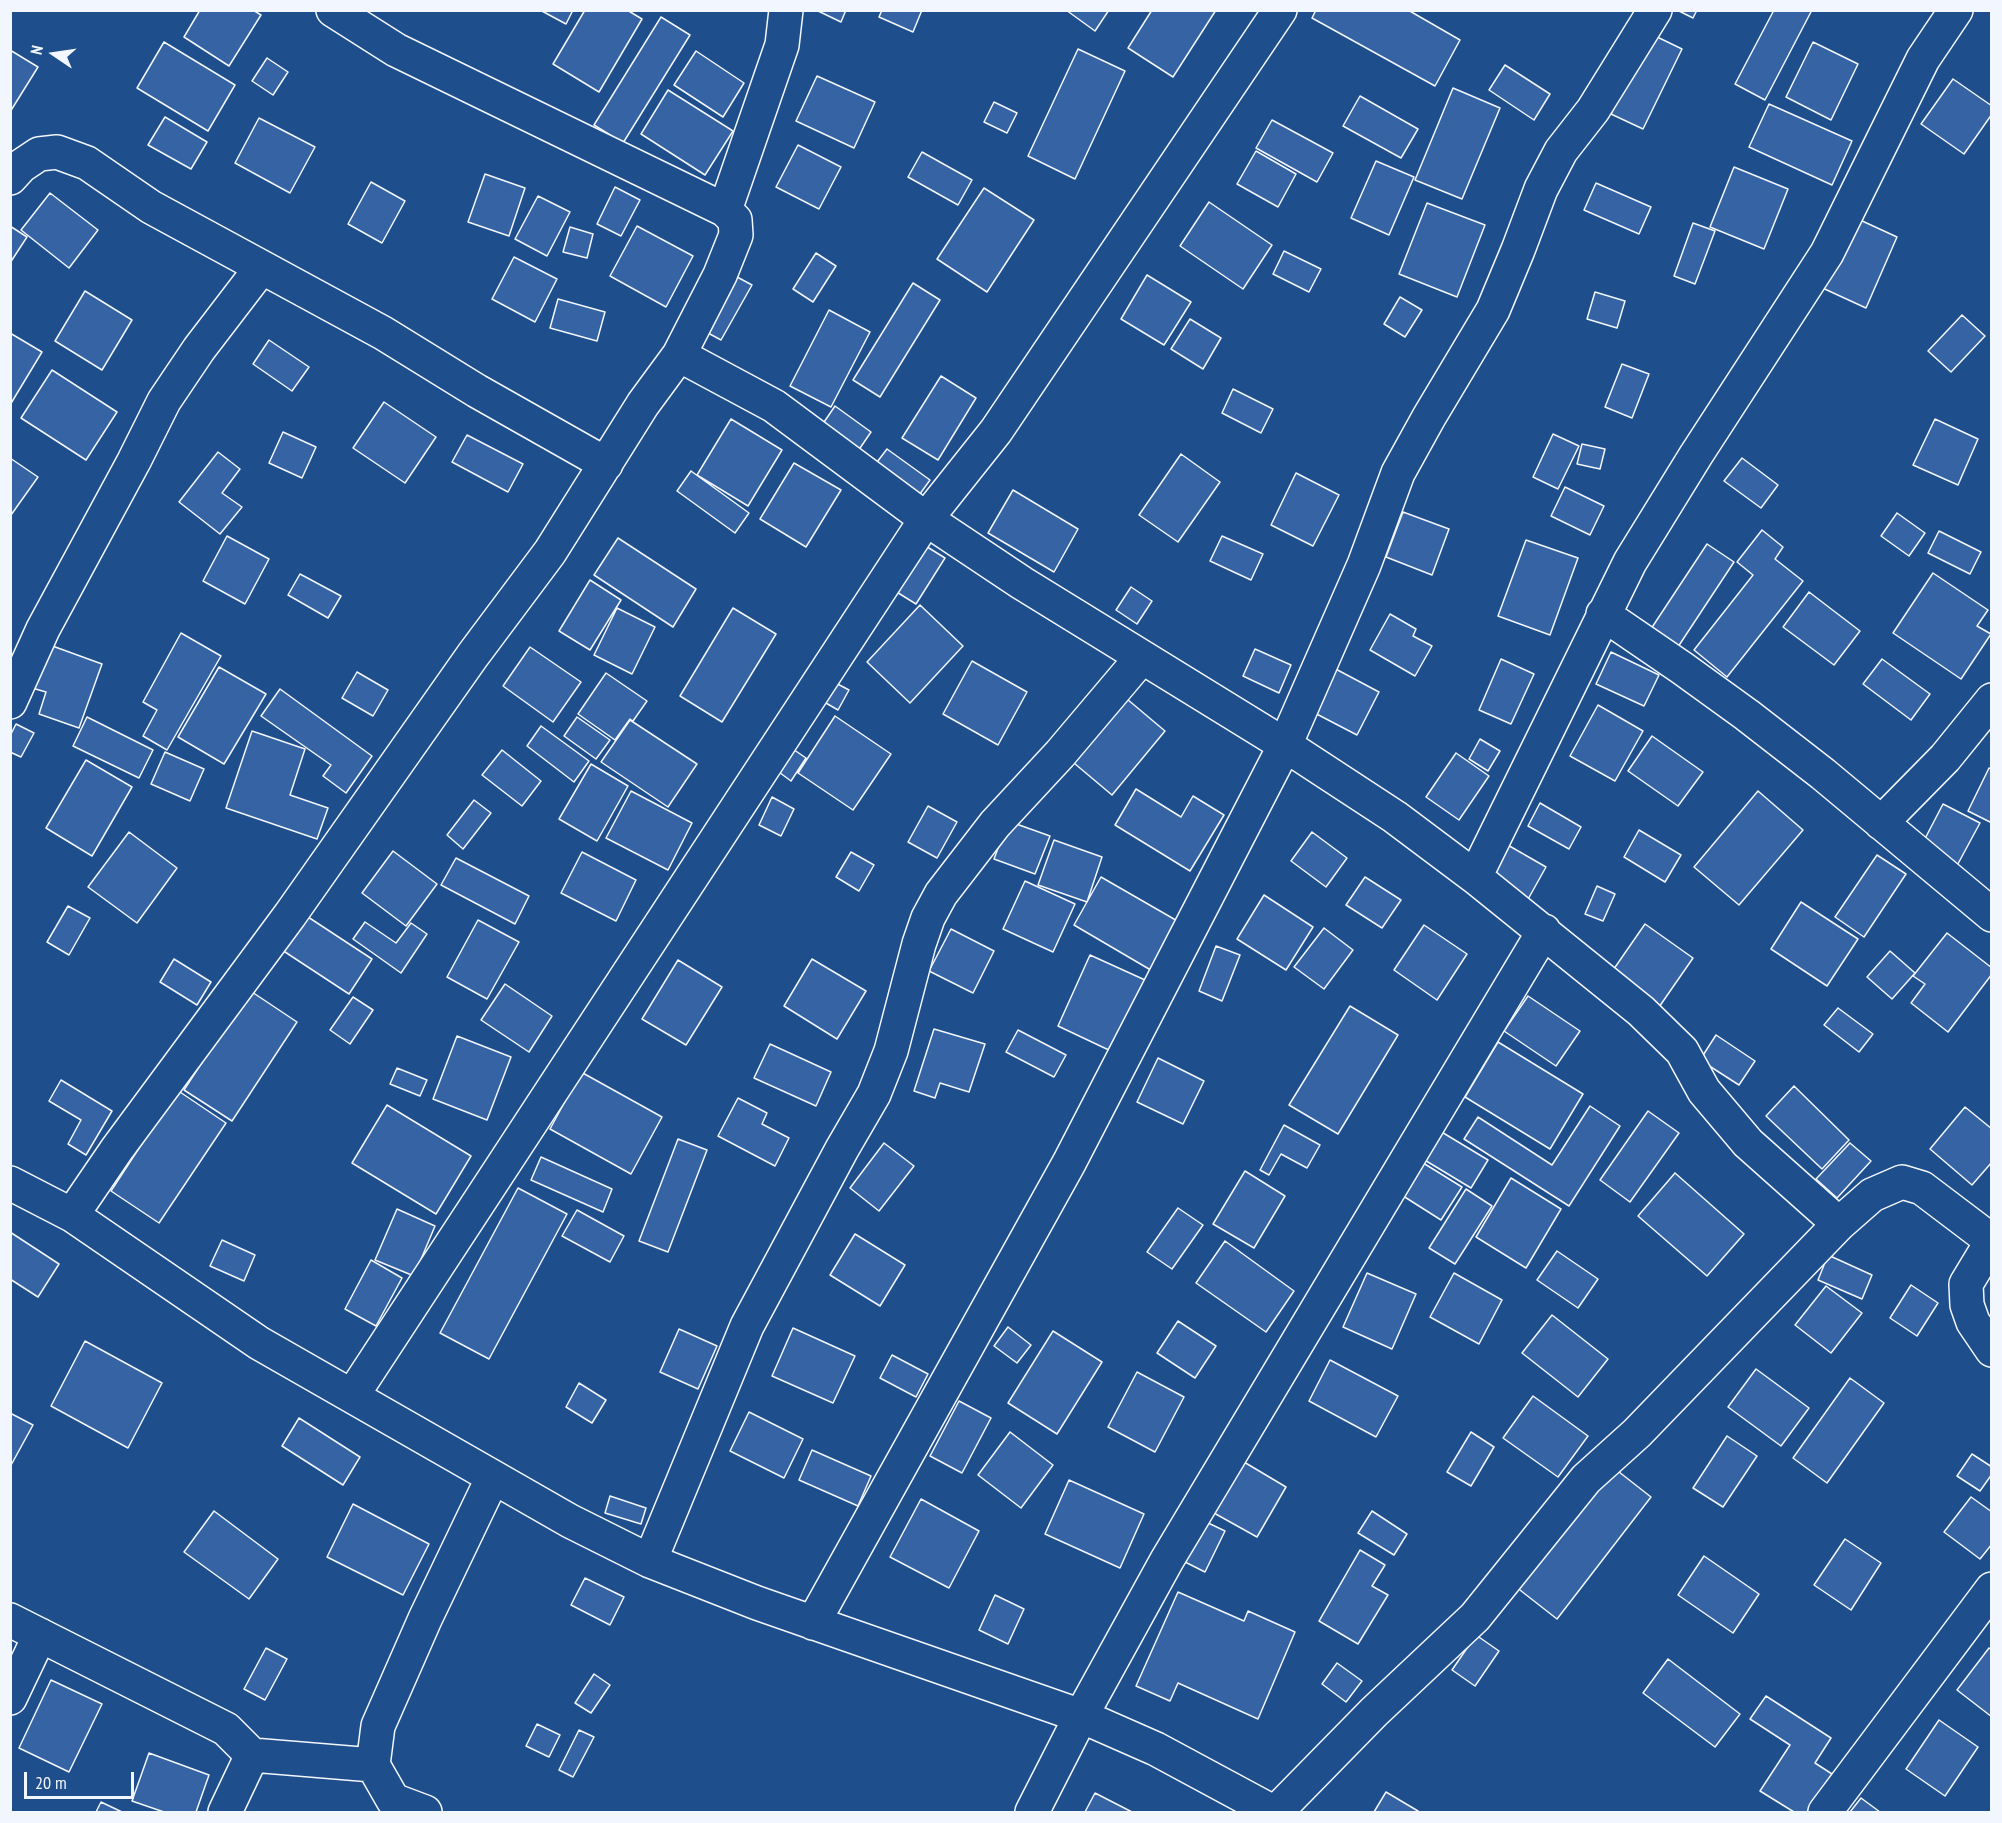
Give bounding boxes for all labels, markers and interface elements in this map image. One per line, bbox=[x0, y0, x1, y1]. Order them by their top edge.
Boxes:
north arrow bbox=[24, 24, 84, 84]
text: N bbox=[26, 43, 47, 56]
scale bar bbox=[27, 1760, 136, 1798]
text: 20 m bbox=[35, 1771, 67, 1794]

